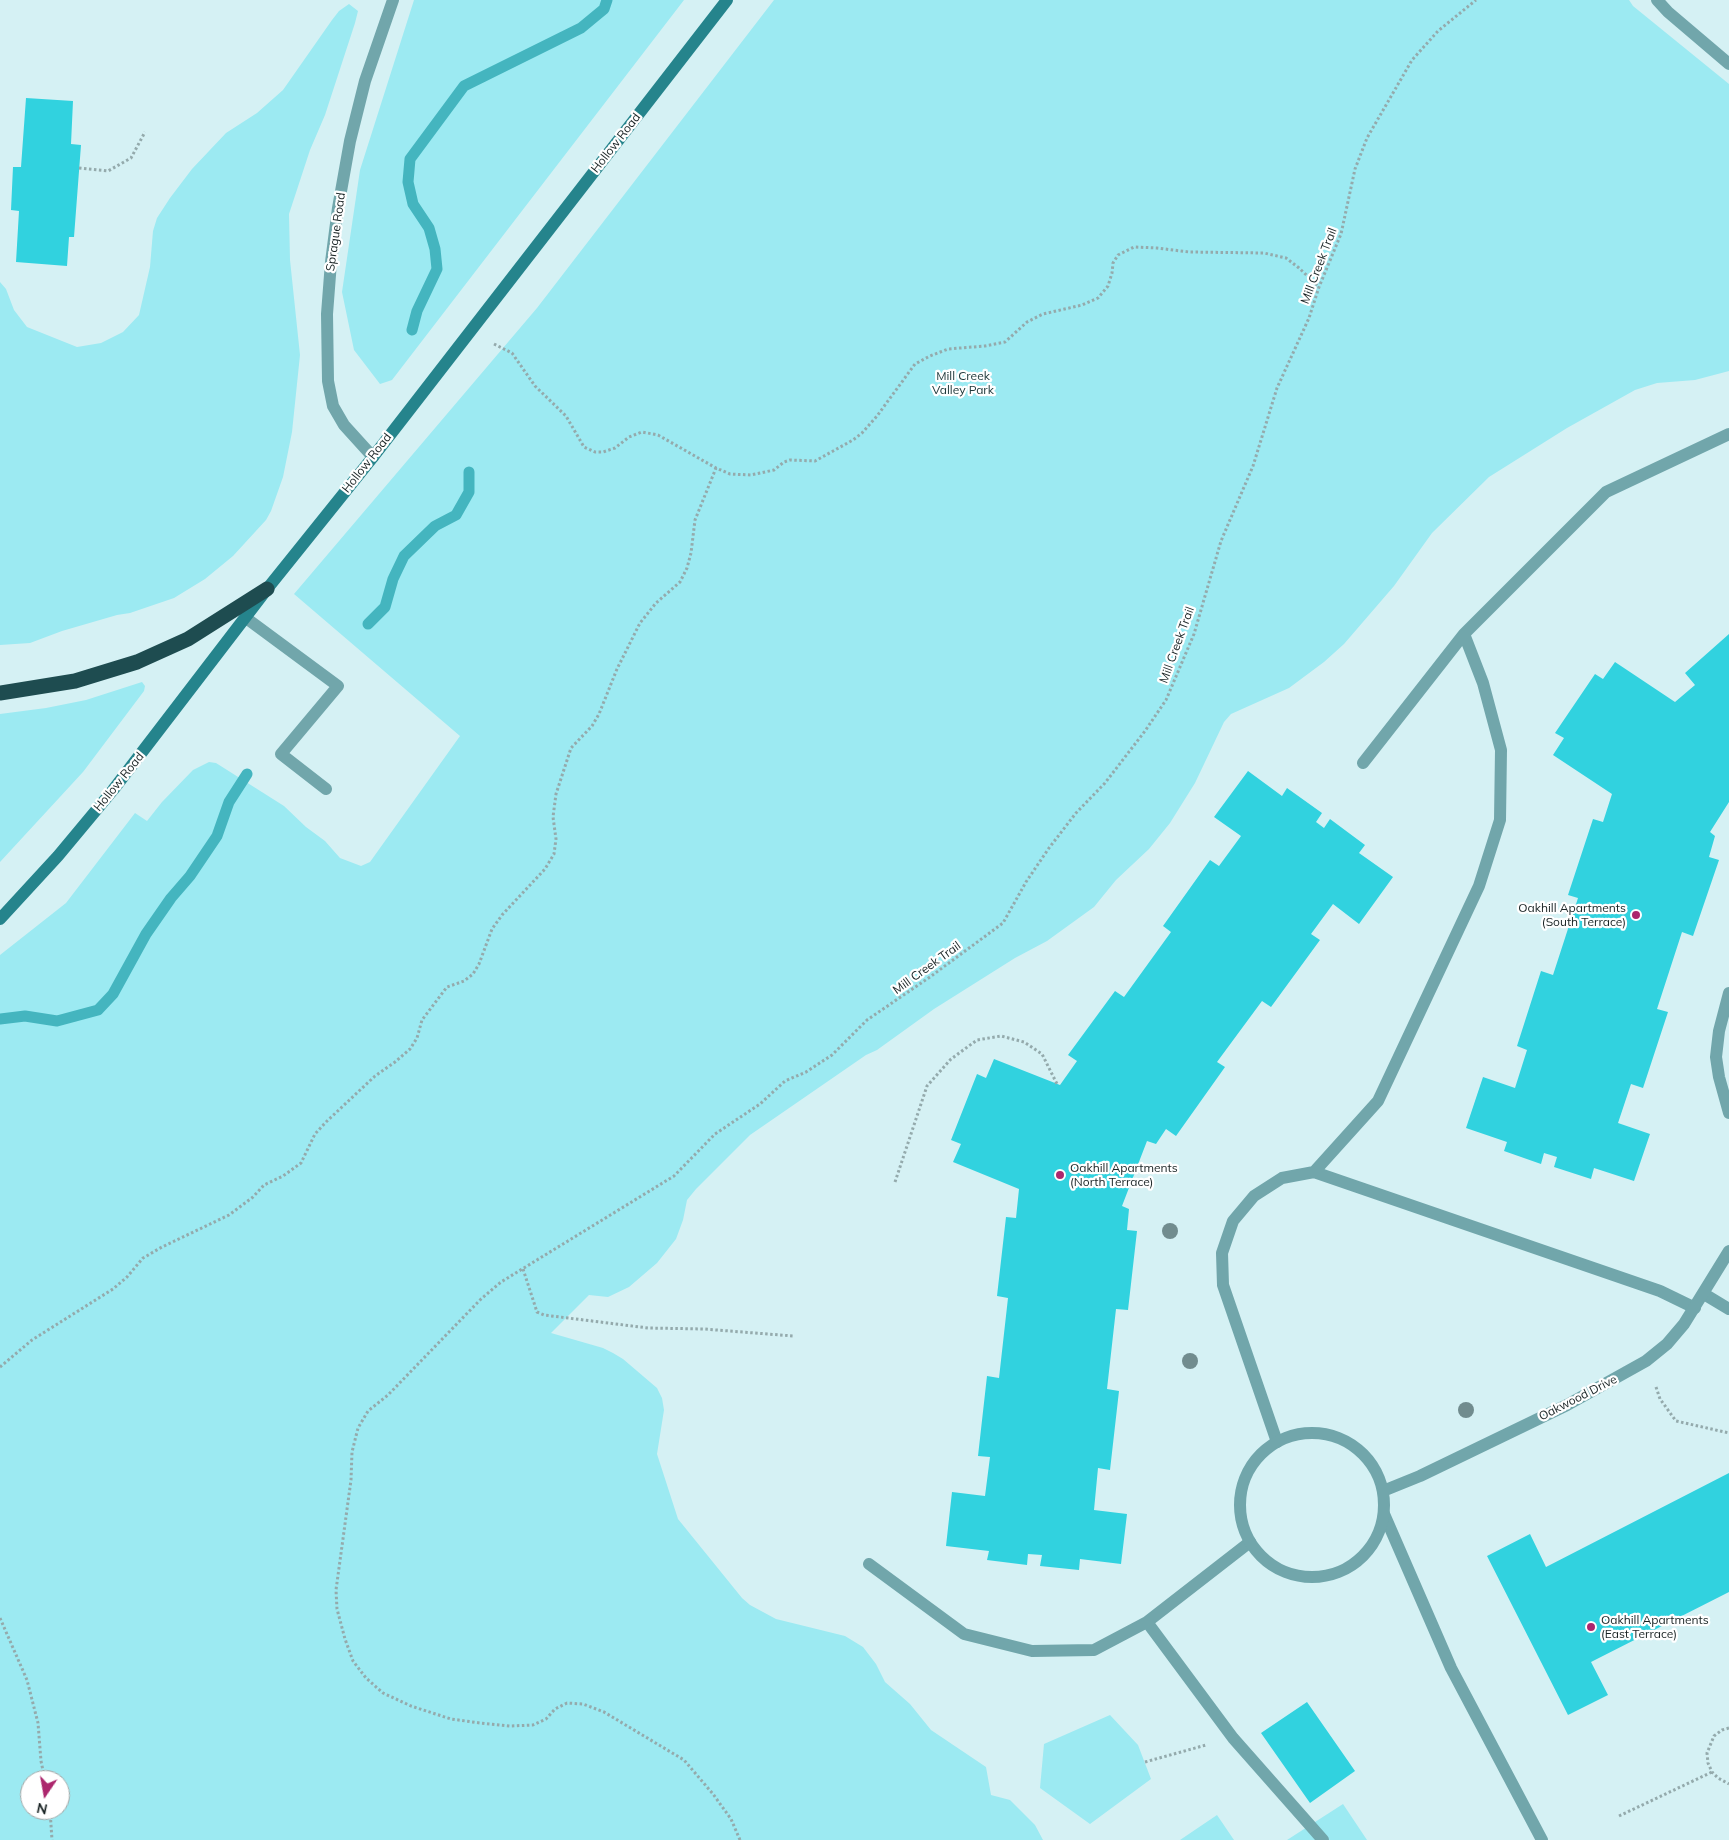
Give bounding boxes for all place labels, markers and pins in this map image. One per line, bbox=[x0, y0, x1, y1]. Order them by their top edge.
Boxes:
place label: Oakhill Apartments (South Terrace) bbox=[1518, 901, 1626, 929]
marker: Oakhill Apartments (South Terrace) bbox=[1630, 909, 1642, 921]
place label: Oakhill Apartments (North Terrace) bbox=[1070, 1161, 1178, 1189]
marker: Oakhill Apartments (North Terrace) bbox=[1054, 1169, 1066, 1181]
place label: Oakhill Apartments (East Terrace) bbox=[1601, 1613, 1709, 1641]
marker: Oakhill Apartments (East Terrace) bbox=[1585, 1621, 1597, 1633]

